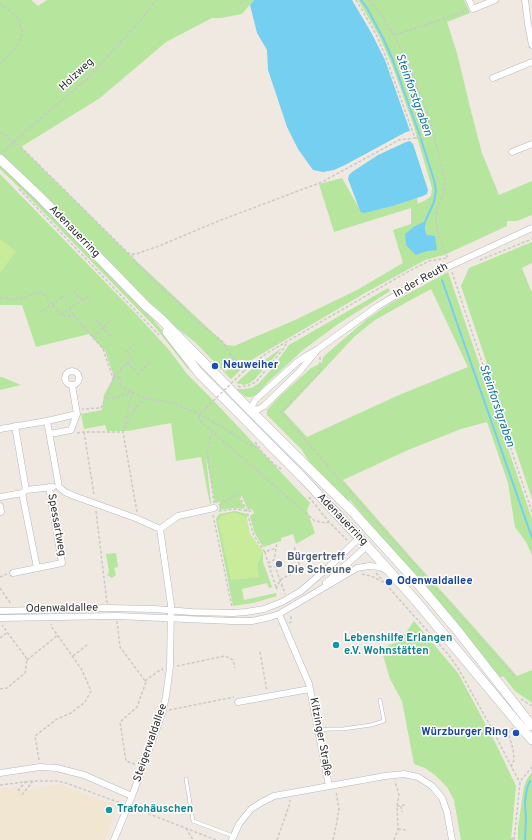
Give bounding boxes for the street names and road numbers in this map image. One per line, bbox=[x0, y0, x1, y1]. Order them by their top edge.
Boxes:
street label: Holzweg bbox=[57, 56, 97, 94]
street label: Adenauerring bbox=[46, 203, 102, 261]
street label: In der Reuth bbox=[391, 261, 451, 301]
street label: Adenauerring bbox=[314, 491, 370, 549]
street label: Spessartweg bbox=[44, 493, 68, 557]
street label: Odenwaldallee bbox=[26, 602, 98, 616]
street label: Kitzinger Straße bbox=[306, 697, 334, 777]
street label: Steigerwaldallee bbox=[131, 702, 171, 784]

